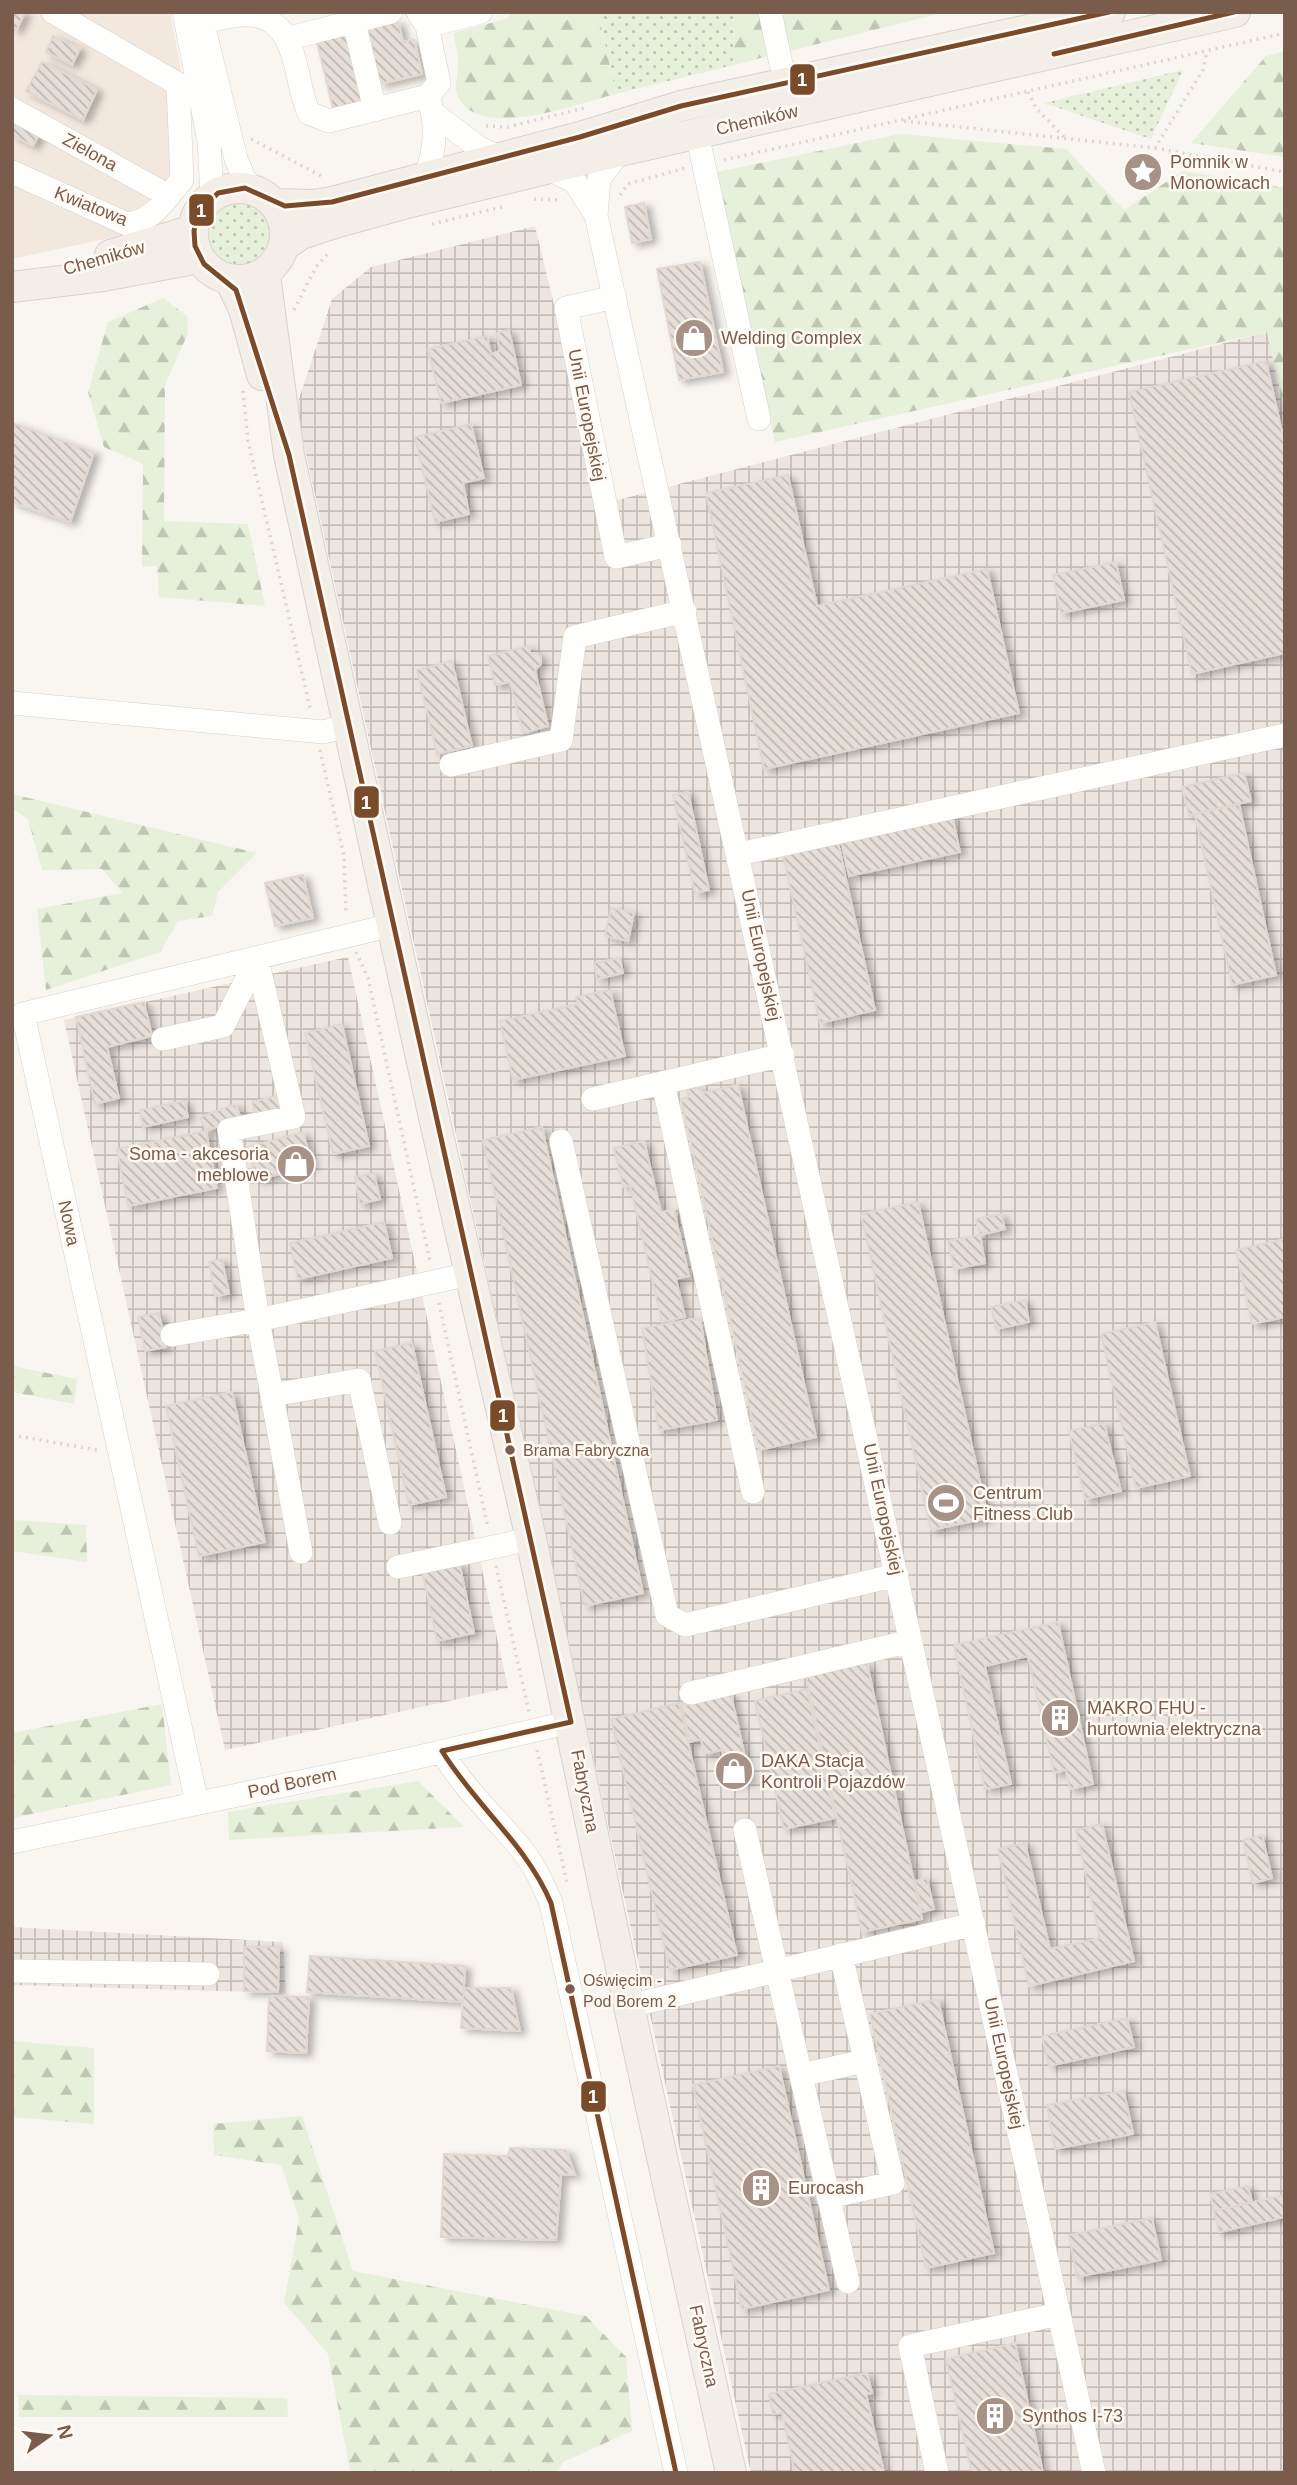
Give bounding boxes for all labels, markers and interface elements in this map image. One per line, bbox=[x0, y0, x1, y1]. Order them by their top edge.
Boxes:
line badge: 1 bbox=[789, 63, 816, 96]
text: 1 bbox=[797, 69, 808, 90]
street label: Chemików bbox=[714, 101, 801, 139]
street label: Zielona bbox=[59, 129, 122, 176]
place icon: Pomnik w Monowicach bbox=[1122, 151, 1164, 193]
place label: Pomnik w Monowicach bbox=[1170, 152, 1270, 193]
street label: Kwiatowa bbox=[52, 182, 131, 230]
line badge: 1 bbox=[188, 193, 215, 227]
text: 1 bbox=[196, 200, 207, 221]
street label: Chemików bbox=[61, 237, 148, 279]
shop icon: Welding Complex bbox=[673, 317, 715, 359]
place label: Welding Complex bbox=[721, 328, 862, 348]
street label: Unii Europejskiej bbox=[564, 347, 610, 483]
line badge: 1 bbox=[353, 785, 380, 819]
text: 1 bbox=[361, 792, 372, 813]
street label: Unii Europejskiej bbox=[737, 887, 785, 1023]
shop icon: Soma - akcesoria meblowe bbox=[275, 1143, 317, 1185]
place label: Soma - akcesoria meblowe bbox=[129, 1144, 270, 1185]
street label: Nowa bbox=[54, 1198, 84, 1249]
line badge: 1 bbox=[489, 1399, 516, 1432]
text: 1 bbox=[498, 1405, 509, 1426]
street label: Unii Europejskiej bbox=[859, 1441, 907, 1577]
place label: Brama Fabryczna bbox=[523, 1442, 649, 1459]
marker: Brama Fabryczna bbox=[503, 1443, 517, 1457]
sports icon: Centrum Fitness Club bbox=[925, 1482, 967, 1524]
place label: Centrum Fitness Club bbox=[973, 1483, 1073, 1524]
building icon: MAKRO FHU - hurtownia elektryczna bbox=[1039, 1697, 1081, 1739]
place label: MAKRO FHU - hurtownia elektryczna bbox=[1087, 1698, 1262, 1739]
street label: Fabryczna bbox=[567, 1748, 603, 1835]
shop icon: DAKA Stacja Kontroli Pojazdów bbox=[713, 1750, 755, 1792]
place label: DAKA Stacja Kontroli Pojazdów bbox=[761, 1751, 906, 1792]
street label: Pod Borem bbox=[246, 1764, 338, 1802]
place label: Oświęcim - Pod Borem 2 bbox=[583, 1972, 676, 2010]
marker: Oświęcim - Pod Borem 2 bbox=[563, 1982, 577, 1996]
street label: Unii Europejskiej bbox=[980, 1995, 1028, 2131]
line badge: 1 bbox=[580, 2080, 607, 2113]
text: 1 bbox=[588, 2086, 599, 2107]
building icon: Eurocash bbox=[740, 2167, 782, 2209]
place label: Eurocash bbox=[788, 2178, 864, 2198]
street label: Fabryczna bbox=[685, 2303, 723, 2390]
building icon: Synthos I-73 bbox=[974, 2395, 1016, 2437]
north arrow bbox=[14, 2401, 84, 2471]
place label: Synthos I-73 bbox=[1022, 2406, 1123, 2426]
text: N bbox=[53, 2423, 77, 2441]

